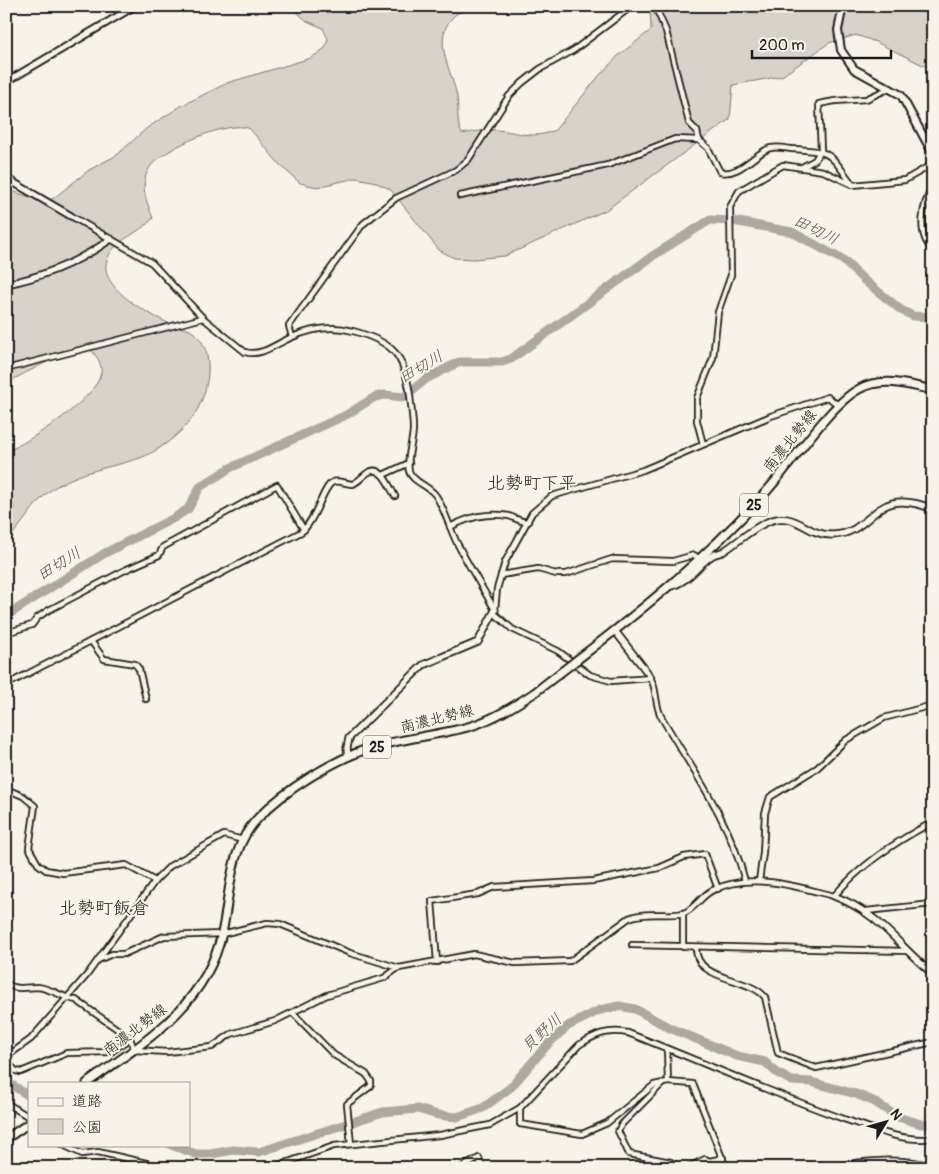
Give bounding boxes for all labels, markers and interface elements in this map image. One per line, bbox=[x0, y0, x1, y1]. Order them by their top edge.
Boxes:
scale bar bbox=[752, 28, 890, 60]
text: 200 m bbox=[759, 36, 804, 55]
water label: 田切川 bbox=[790, 210, 842, 250]
water label: 田切川 bbox=[395, 346, 447, 388]
street label: 南濃北勢線 bbox=[759, 406, 821, 476]
district label: 北勢町下平 bbox=[487, 472, 577, 495]
road number: 25 bbox=[740, 494, 768, 516]
water label: 田切川 bbox=[33, 543, 85, 585]
street label: 南濃北勢線 bbox=[398, 701, 476, 737]
road number: 25 bbox=[363, 736, 391, 759]
district label: 北勢町飯倉 bbox=[59, 897, 149, 920]
street label: 南濃北勢線 bbox=[99, 1000, 171, 1060]
water label: 貝野川 bbox=[518, 1009, 566, 1057]
legend bbox=[28, 1082, 190, 1146]
text: 道路 bbox=[72, 1092, 102, 1111]
north arrow bbox=[862, 1096, 912, 1146]
text: N bbox=[886, 1106, 906, 1123]
text: 公園 bbox=[72, 1118, 102, 1137]

